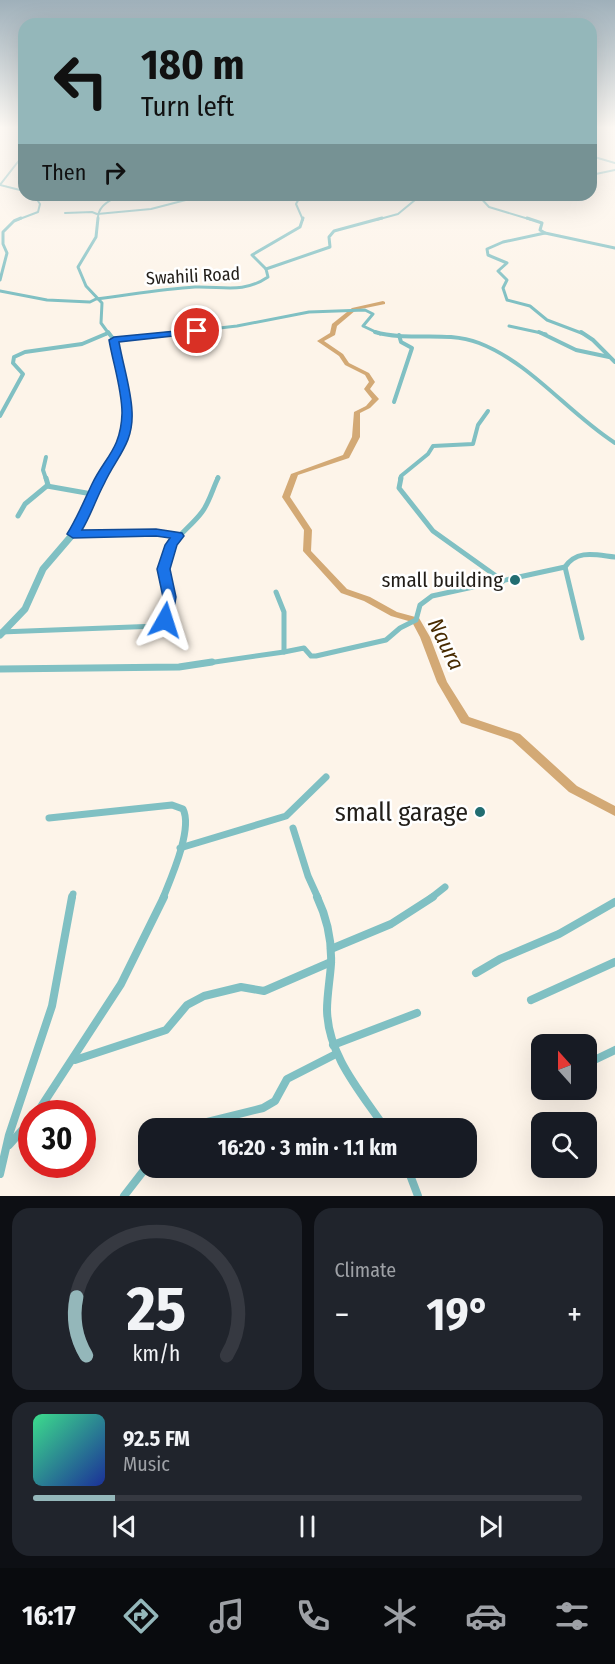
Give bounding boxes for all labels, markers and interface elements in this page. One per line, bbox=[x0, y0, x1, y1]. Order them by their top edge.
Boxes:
text: 180 m bbox=[141, 40, 245, 90]
icon: left bbox=[42, 42, 120, 120]
text: Turn left bbox=[141, 91, 234, 123]
icon: right bbox=[98, 156, 131, 189]
text: Then bbox=[42, 159, 86, 186]
street label: Swahili Road bbox=[145, 263, 241, 289]
pin bbox=[171, 305, 222, 356]
icon: arrive bbox=[180, 314, 213, 347]
place label: small building bbox=[381, 567, 503, 593]
marker: small building bbox=[508, 573, 522, 587]
position arrow bbox=[133, 588, 197, 652]
water label: Naura bbox=[422, 614, 470, 674]
place label: small garage bbox=[335, 797, 468, 828]
marker: small garage bbox=[473, 805, 487, 819]
north arrow bbox=[531, 1034, 597, 1100]
map controls bbox=[531, 1034, 597, 1178]
speed limit sign: 30 bbox=[18, 1100, 96, 1178]
button: search bbox=[531, 1112, 597, 1178]
text: 16:20 · 3 min · 1.1 km bbox=[218, 1134, 397, 1161]
text: Climate bbox=[335, 1258, 396, 1282]
text: 25 bbox=[126, 1272, 187, 1347]
text: 19° bbox=[426, 1288, 490, 1342]
text: − bbox=[335, 1295, 349, 1335]
text: + bbox=[567, 1295, 582, 1335]
text: km/h bbox=[133, 1341, 181, 1367]
text: 92.5 FM bbox=[123, 1425, 190, 1452]
text: Music bbox=[123, 1452, 170, 1476]
icon: previous bbox=[108, 1510, 141, 1543]
icon: pause bbox=[291, 1510, 324, 1543]
icon: next bbox=[474, 1510, 507, 1543]
icon: directions bbox=[120, 1595, 162, 1637]
icon: music bbox=[206, 1595, 248, 1637]
icon: phone bbox=[292, 1595, 334, 1637]
icon: climate bbox=[379, 1595, 421, 1637]
icon: car bbox=[465, 1595, 507, 1637]
icon: filters bbox=[551, 1595, 593, 1637]
text: 16:17 bbox=[22, 1600, 76, 1632]

